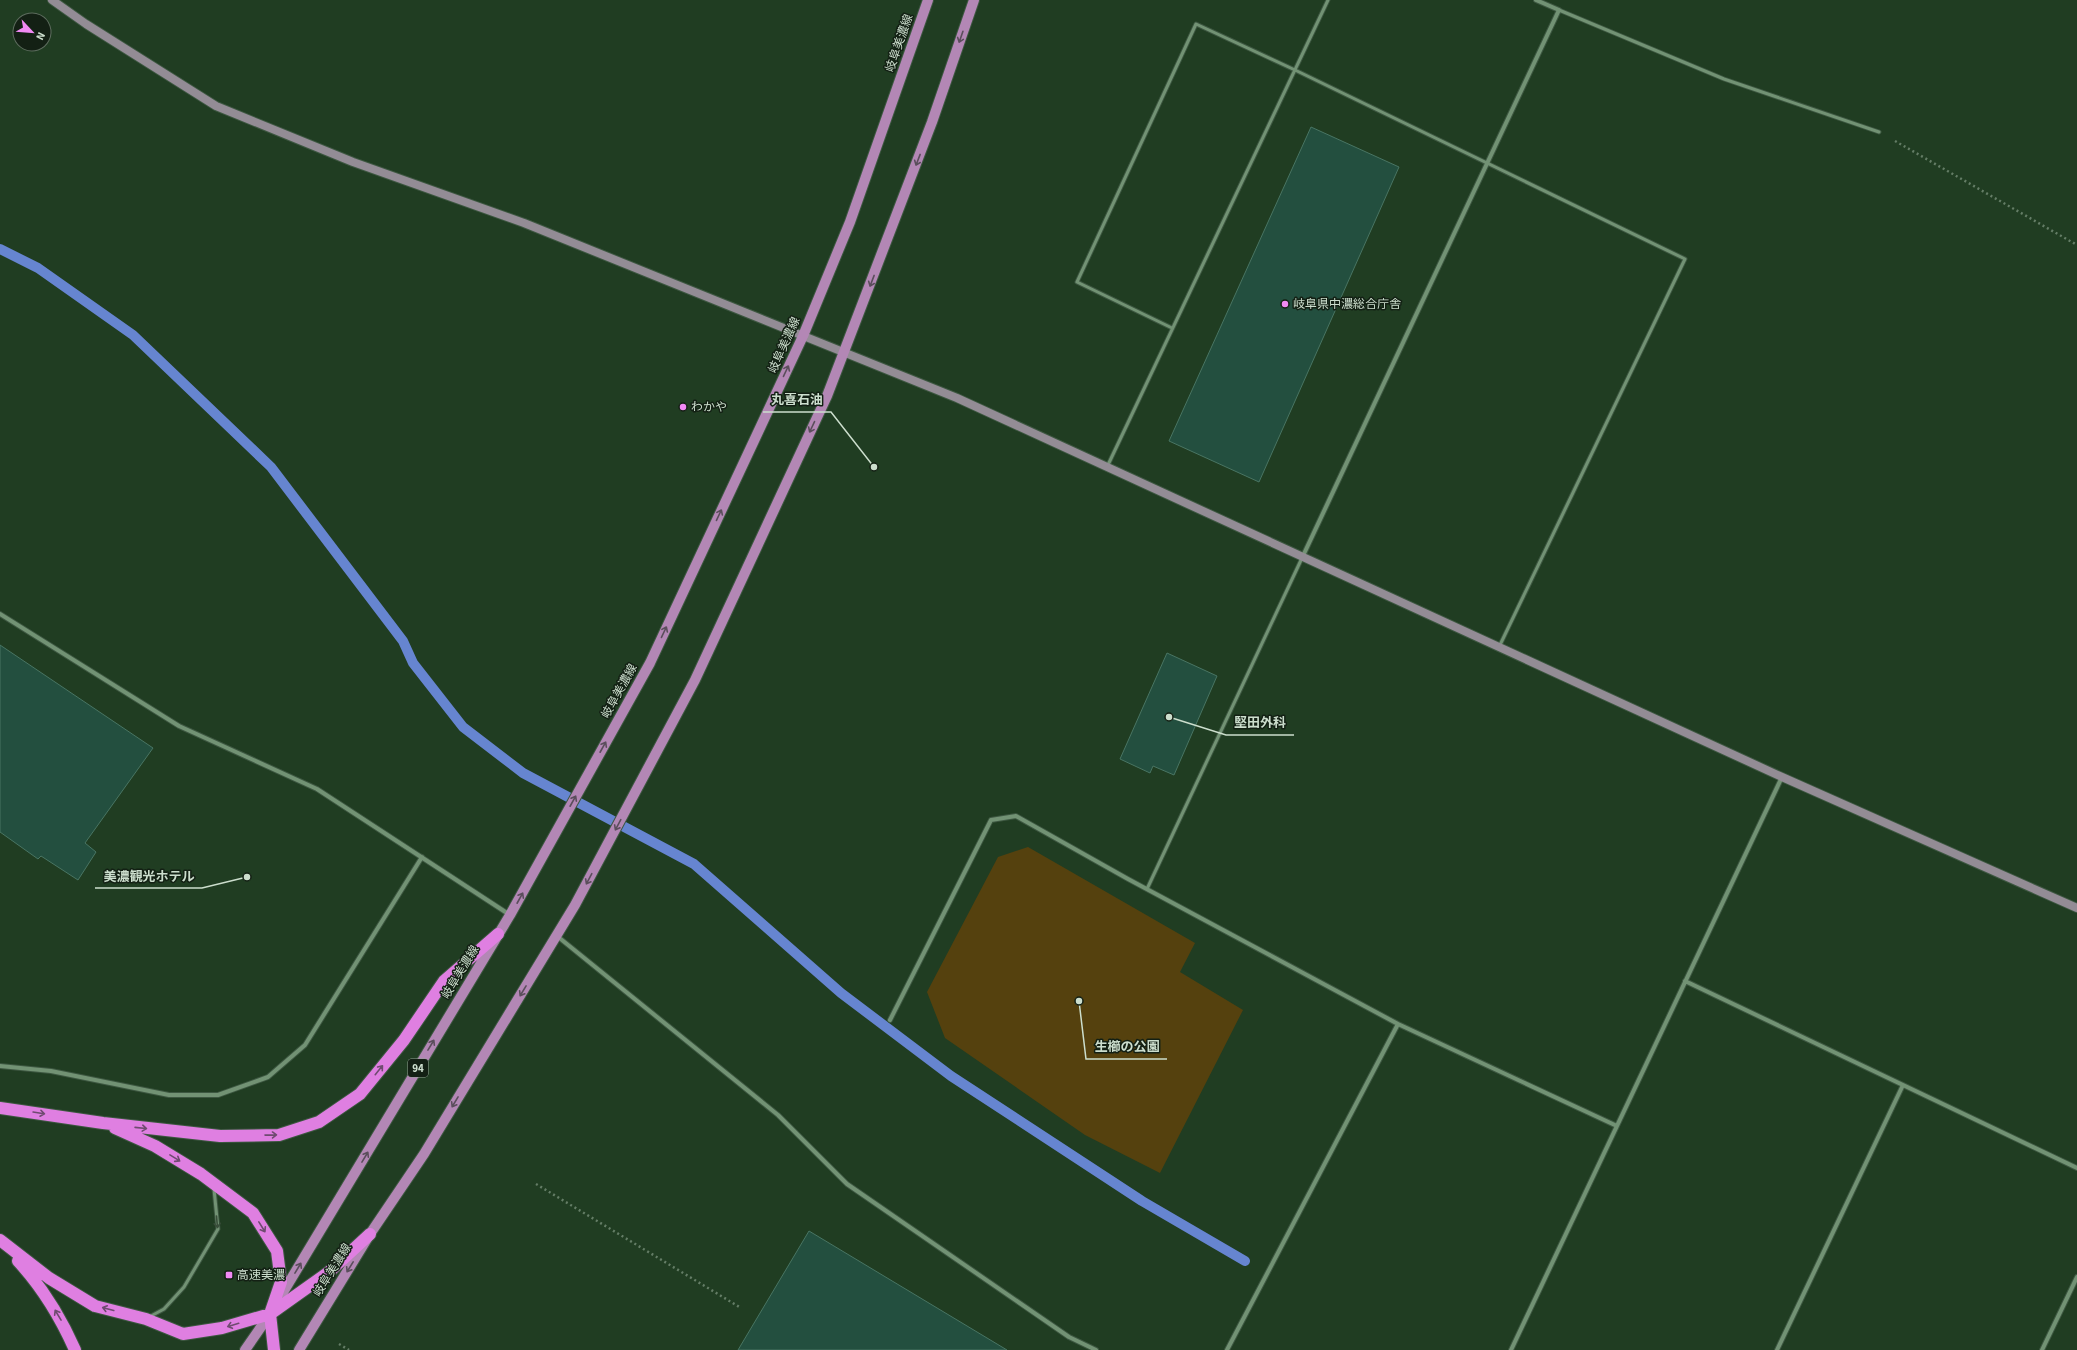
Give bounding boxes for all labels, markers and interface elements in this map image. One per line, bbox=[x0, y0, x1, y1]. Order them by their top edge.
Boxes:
north arrow bbox=[12, 12, 52, 52]
street label: 岐阜美濃線 bbox=[882, 12, 917, 74]
text: N bbox=[32, 30, 49, 43]
one-way arrow bbox=[957, 30, 964, 43]
one-way arrow bbox=[914, 153, 922, 165]
one-way arrow bbox=[868, 275, 876, 287]
place label: 岐阜県中濃総合庁舎 bbox=[1293, 296, 1401, 313]
marker: 岐阜県中濃総合庁舎 bbox=[1280, 299, 1290, 309]
street label: 岐阜美濃線 bbox=[764, 314, 804, 376]
one-way arrow bbox=[783, 366, 790, 378]
callout: 丸喜石油 bbox=[763, 387, 831, 412]
text: 丸喜石油 bbox=[771, 391, 823, 409]
place label: わかや bbox=[691, 399, 727, 416]
marker: わかや bbox=[678, 402, 688, 412]
one-way arrow bbox=[808, 421, 815, 433]
one-way arrow bbox=[716, 509, 723, 521]
one-way arrow bbox=[661, 627, 668, 639]
street label: 岐阜美濃線 bbox=[597, 661, 641, 722]
callout: 堅田外科 bbox=[1226, 710, 1294, 735]
text: 堅田外科 bbox=[1234, 714, 1286, 732]
one-way arrow bbox=[600, 741, 607, 753]
one-way arrow bbox=[570, 796, 578, 808]
one-way arrow bbox=[613, 818, 621, 830]
callout: 美濃観光ホテル bbox=[95, 863, 202, 888]
text: 美濃観光ホテル bbox=[103, 868, 195, 886]
one-way arrow bbox=[584, 873, 592, 885]
one-way arrow bbox=[516, 892, 524, 904]
street label: 岐阜美濃線 bbox=[438, 942, 483, 1002]
one-way arrow bbox=[518, 985, 526, 997]
callout: 生櫛の公園 bbox=[1086, 1034, 1167, 1059]
text: 生櫛の公園 bbox=[1094, 1038, 1160, 1056]
one-way arrow bbox=[428, 1039, 436, 1051]
road number: 94 bbox=[408, 1059, 428, 1077]
one-way arrow bbox=[375, 1065, 383, 1076]
one-way arrow bbox=[451, 1096, 459, 1107]
one-way arrow bbox=[32, 1109, 45, 1117]
one-way arrow bbox=[134, 1124, 147, 1131]
one-way arrow bbox=[264, 1131, 277, 1139]
one-way arrow bbox=[361, 1151, 369, 1163]
one-way arrow bbox=[170, 1154, 181, 1162]
one-way arrow bbox=[213, 1215, 221, 1228]
one-way arrow bbox=[258, 1222, 267, 1233]
street label: 岐阜美濃線 bbox=[309, 1240, 356, 1300]
one-way arrow bbox=[346, 1261, 354, 1272]
one-way arrow bbox=[294, 1262, 302, 1274]
place label: 高速美濃 bbox=[237, 1267, 285, 1284]
marker: 高速美濃 bbox=[224, 1270, 234, 1280]
one-way arrow bbox=[102, 1305, 115, 1312]
one-way arrow bbox=[54, 1310, 62, 1321]
one-way arrow bbox=[227, 1322, 240, 1329]

